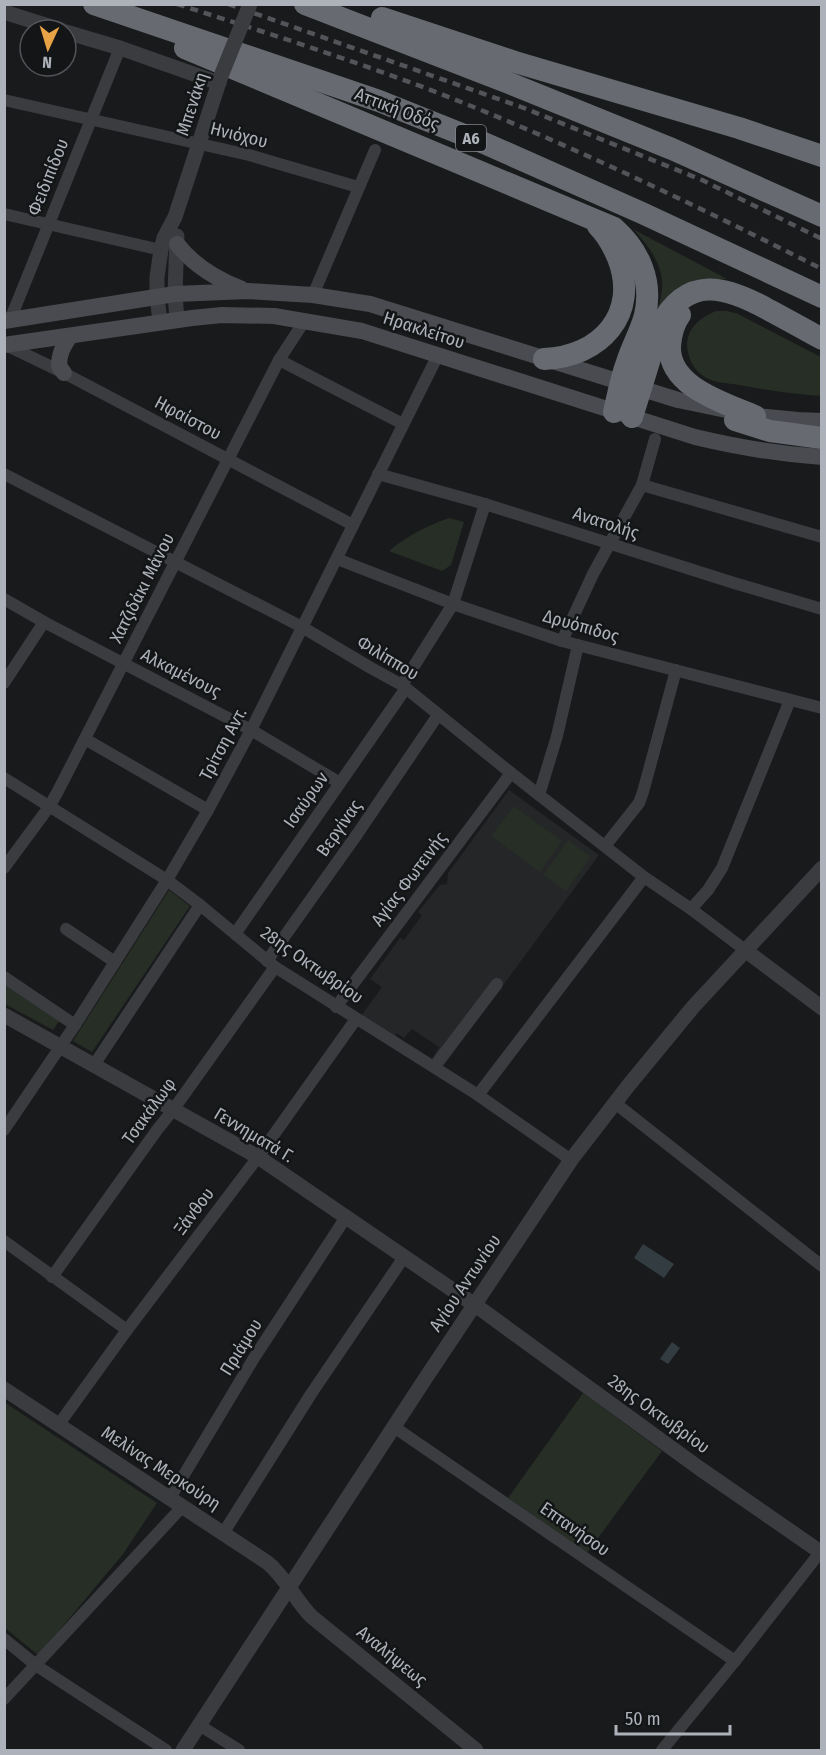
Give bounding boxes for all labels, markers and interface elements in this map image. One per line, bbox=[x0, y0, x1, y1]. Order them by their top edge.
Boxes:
north arrow bbox=[18, 18, 78, 78]
text: N bbox=[42, 53, 52, 72]
street label: Μπενάκη bbox=[171, 69, 213, 139]
street label: Αττική Οδός bbox=[352, 83, 443, 135]
street label: Ηνιόχου bbox=[208, 117, 270, 153]
road number: Α6 bbox=[456, 125, 486, 151]
street label: Φειδιπίδου bbox=[23, 135, 73, 219]
street label: Ηρακλείτου bbox=[380, 307, 468, 353]
street label: Ηφαίστου bbox=[151, 391, 225, 445]
street label: Ανατολής bbox=[570, 502, 642, 544]
street label: Χατζιδάκι Μάνου bbox=[105, 529, 179, 647]
street label: Δρυόπιδος bbox=[540, 605, 622, 647]
street label: Φιλίππου bbox=[353, 631, 423, 685]
street label: Αλκαμένους bbox=[137, 643, 225, 703]
street label: Τρίτση Αντ. bbox=[195, 704, 251, 784]
street label: Ισαύρων bbox=[279, 768, 333, 832]
street label: Βεργίνας bbox=[312, 795, 367, 861]
street label: Αγίας Φωτεινής bbox=[366, 827, 452, 930]
street label: 28ης Οκτωβρίου bbox=[256, 922, 368, 1008]
street label: Τσακάλωφ bbox=[117, 1073, 181, 1149]
street label: Γεννηματά Γ. bbox=[210, 1103, 298, 1167]
street label: Ξάνθου bbox=[169, 1183, 219, 1239]
street label: Αγίου Αντωνίου bbox=[424, 1230, 506, 1336]
street label: Πριάμου bbox=[215, 1315, 267, 1379]
street label: 28ης Οκτωβρίου bbox=[604, 1370, 714, 1458]
street label: Μελίνας Μερκούρη bbox=[97, 1421, 225, 1515]
street label: Επτανήσου bbox=[536, 1497, 614, 1561]
street label: Αναλήψεως bbox=[352, 1621, 432, 1691]
scale bar bbox=[616, 1698, 730, 1736]
text: 50 m bbox=[625, 1708, 661, 1730]

